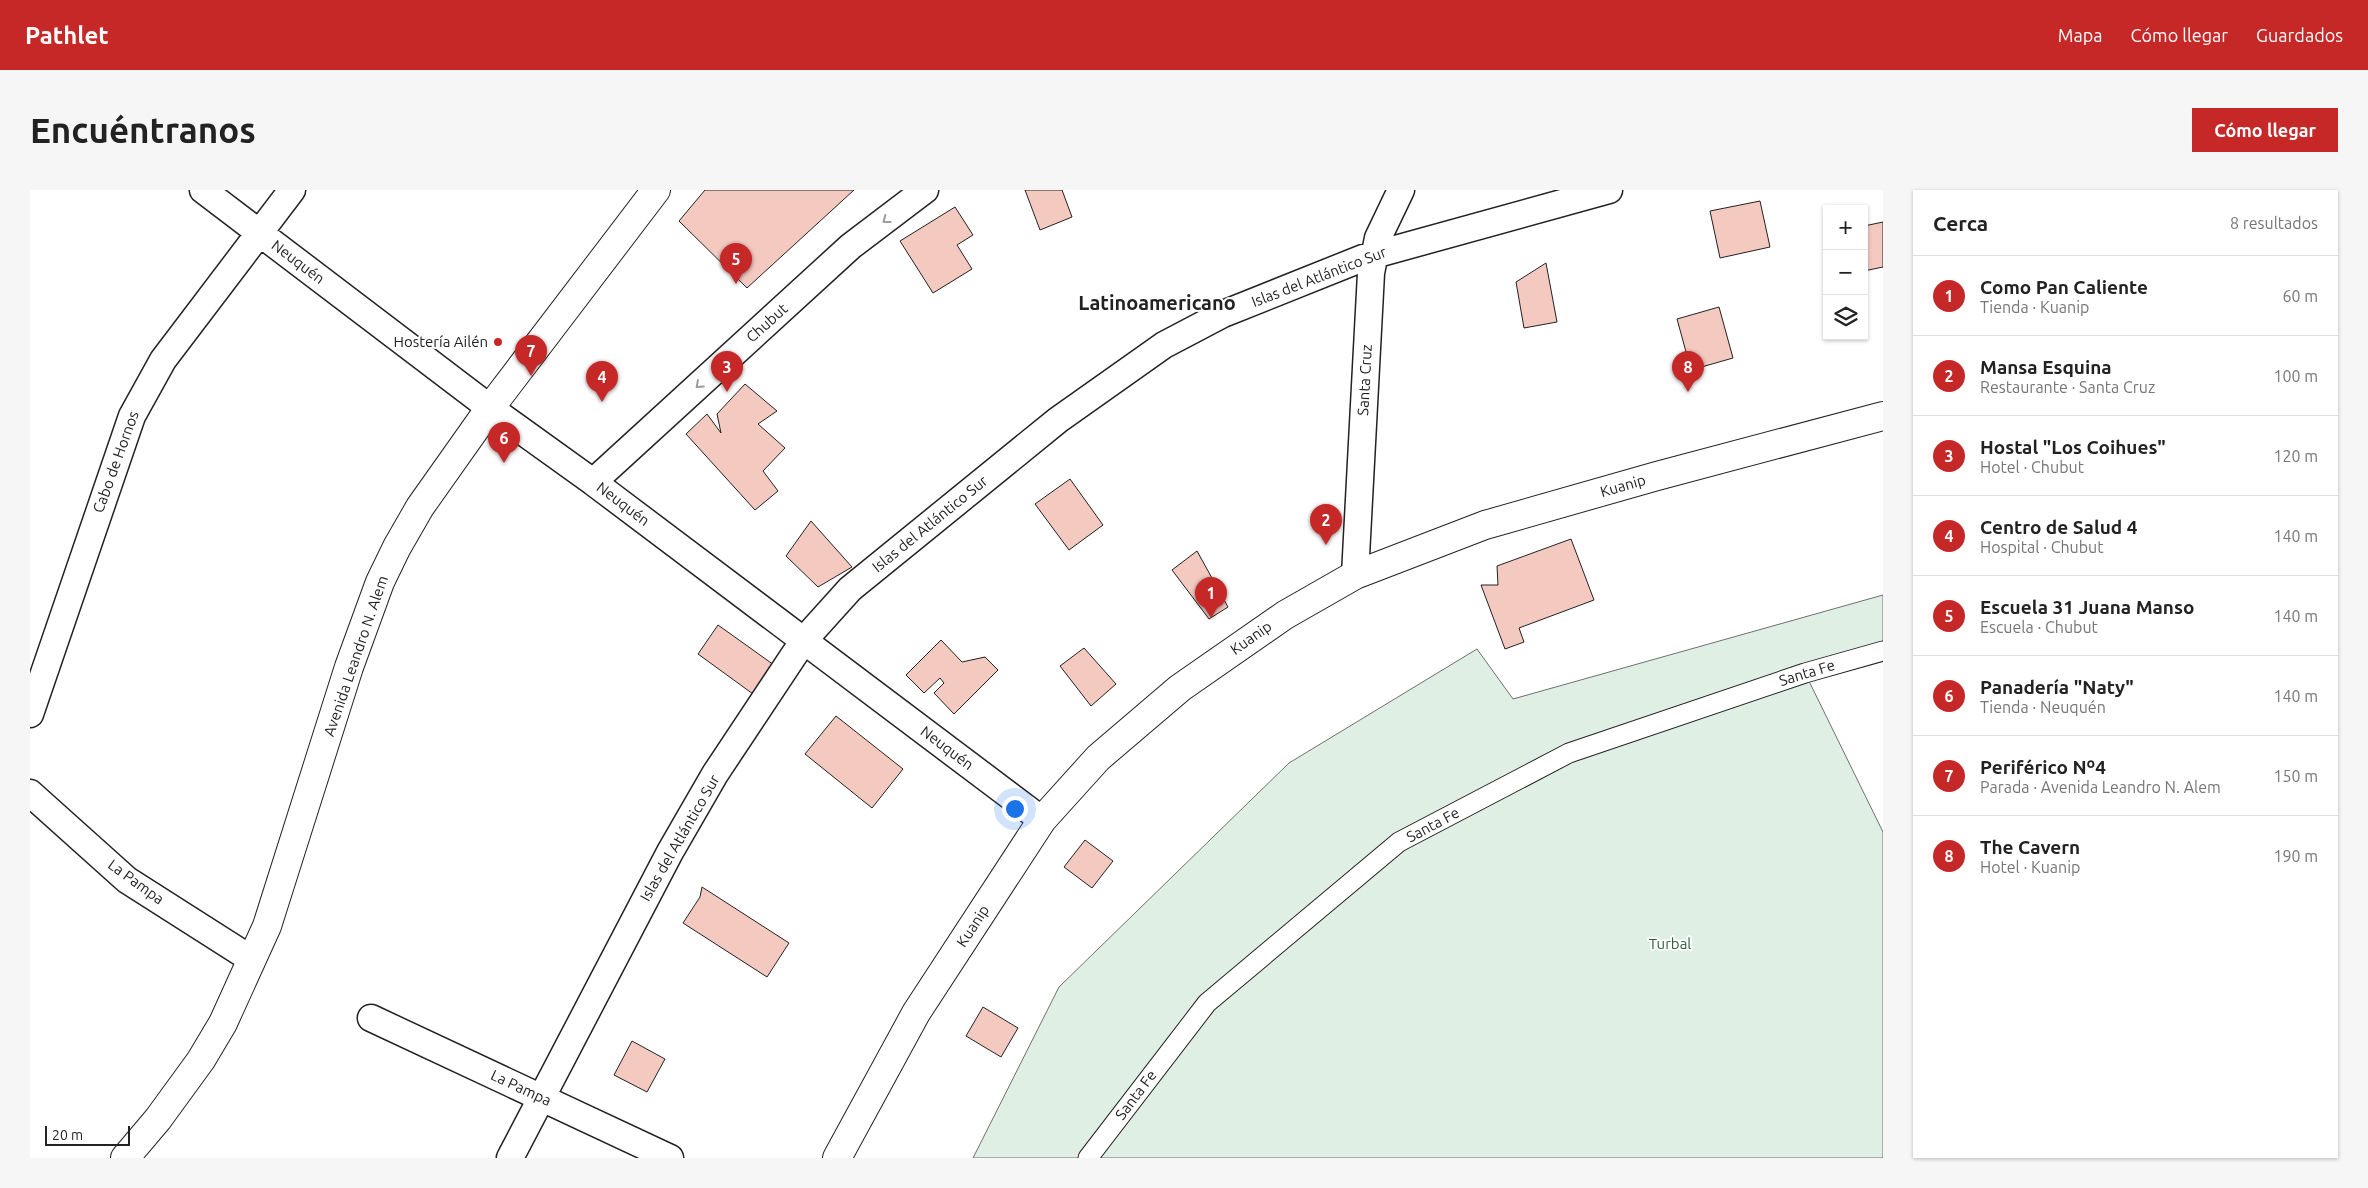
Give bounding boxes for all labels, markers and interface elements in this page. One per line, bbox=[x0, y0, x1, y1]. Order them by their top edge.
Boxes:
text: Pathlet bbox=[25, 22, 109, 49]
text: Mapa bbox=[2058, 25, 2103, 45]
text: Cómo llegar bbox=[2131, 25, 2228, 45]
text: Guardados bbox=[2256, 25, 2343, 45]
button: Cómo llegar bbox=[2192, 108, 2338, 152]
text: Encuéntranos bbox=[30, 110, 256, 150]
map controls bbox=[1823, 205, 1868, 340]
button: + bbox=[1823, 205, 1868, 250]
text: Cerca bbox=[1933, 211, 1988, 235]
one-way arrow bbox=[883, 214, 892, 222]
text: 8 resultados bbox=[2230, 214, 2318, 232]
street label: Neuquén bbox=[269, 236, 328, 287]
pin: 5 bbox=[720, 243, 752, 284]
street label: Islas del Atlántico Sur bbox=[1249, 243, 1389, 310]
button: − bbox=[1823, 250, 1868, 295]
text: Como Pan Caliente bbox=[1980, 276, 2148, 298]
text: 1 bbox=[1944, 287, 1954, 305]
text: 60 m bbox=[2282, 287, 2318, 305]
district label: Latinoamericano bbox=[1078, 291, 1236, 314]
button: layers bbox=[1823, 295, 1868, 340]
text: Tienda · Kuanip bbox=[1980, 298, 2089, 316]
street label: Chubut bbox=[743, 300, 791, 346]
place label: Hostería Ailén bbox=[393, 333, 488, 350]
pin: 7 bbox=[515, 335, 547, 376]
marker: Hostería Ailén bbox=[492, 336, 504, 348]
street label: Santa Cruz bbox=[1354, 344, 1375, 416]
pin: 3 bbox=[711, 351, 743, 392]
pin: 8 bbox=[1672, 351, 1704, 392]
text: Mansa Esquina bbox=[1980, 356, 2112, 378]
pin: 4 bbox=[586, 361, 618, 402]
text: 2 bbox=[1944, 367, 1954, 385]
text: 100 m bbox=[2273, 367, 2318, 385]
text: Restaurante · Santa Cruz bbox=[1980, 378, 2155, 396]
one-way arrow bbox=[695, 379, 704, 388]
street label: Cabo de Hornos bbox=[89, 409, 142, 515]
pin: 6 bbox=[488, 422, 520, 463]
text: Hostal "Los Coihues" bbox=[1980, 436, 2166, 458]
text: 3 bbox=[1944, 447, 1954, 465]
text: 120 m bbox=[2273, 447, 2318, 465]
text: Hotel · Chubut bbox=[1980, 458, 2084, 476]
street label: Kuanip bbox=[1598, 471, 1647, 500]
street label: Islas del Atlántico Sur bbox=[869, 472, 991, 575]
street label: Neuquén bbox=[594, 478, 653, 529]
pin: 2 bbox=[1310, 504, 1342, 545]
text: Centro de Salud 4 bbox=[1980, 516, 2137, 538]
text: 4 bbox=[1944, 527, 1954, 545]
text: 140 m bbox=[2273, 527, 2318, 545]
text: Hospital · Chubut bbox=[1980, 538, 2104, 556]
street label: Avenida Leandro N. Alem bbox=[320, 573, 391, 738]
pin: 1 bbox=[1195, 577, 1227, 618]
text: Escuela 31 Juana Manso bbox=[1980, 596, 2194, 618]
text: 5 bbox=[1944, 607, 1954, 625]
text: 140 m bbox=[2273, 607, 2318, 625]
street label: Kuanip bbox=[1227, 617, 1275, 658]
text: Escuela · Chubut bbox=[1980, 618, 2098, 636]
street label: Santa Fe bbox=[1777, 656, 1837, 689]
text: Panadería "Naty" bbox=[1980, 676, 2134, 698]
text: 6 bbox=[1944, 687, 1954, 705]
text: 140 m bbox=[2273, 687, 2318, 705]
text: Tienda · Neuquén bbox=[1980, 698, 2106, 716]
street label: Neuquén bbox=[918, 722, 977, 773]
text: Periférico Nº4 bbox=[1980, 756, 2106, 778]
text: 7 bbox=[1944, 767, 1954, 785]
text: 150 m bbox=[2273, 767, 2318, 785]
street label: Islas del Atlántico Sur bbox=[636, 771, 723, 904]
text: Parada · Avenida Leandro N. Alem bbox=[1980, 778, 2221, 796]
your location bbox=[1002, 796, 1028, 822]
street label: Santa Fe bbox=[1403, 804, 1462, 846]
text: The Cavern bbox=[1980, 836, 2080, 858]
text: 8 bbox=[1944, 847, 1954, 865]
text: 190 m bbox=[2273, 847, 2318, 865]
street label: La Pampa bbox=[105, 856, 167, 908]
text: Hotel · Kuanip bbox=[1980, 858, 2080, 876]
street label: Kuanip bbox=[953, 902, 992, 950]
park label: Turbal bbox=[1649, 935, 1691, 952]
street label: La Pampa bbox=[488, 1066, 554, 1109]
street label: Santa Fe bbox=[1112, 1067, 1160, 1123]
scale bar bbox=[45, 1123, 130, 1146]
text: 20 m bbox=[52, 1127, 83, 1143]

